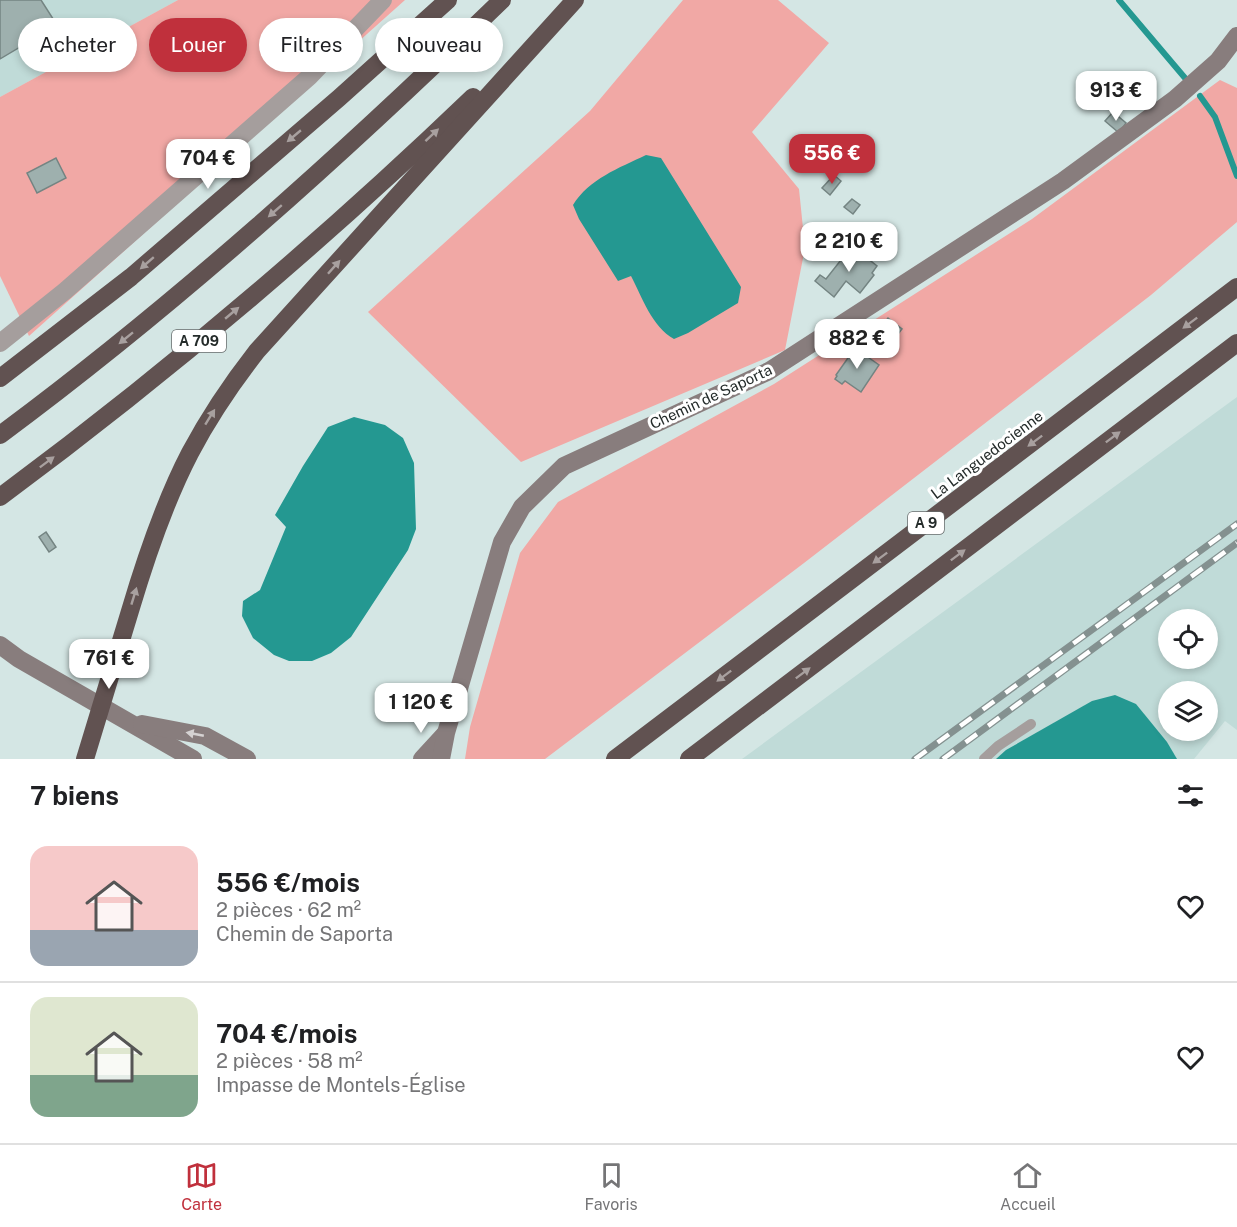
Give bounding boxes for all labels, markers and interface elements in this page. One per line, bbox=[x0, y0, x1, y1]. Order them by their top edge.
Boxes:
chip: Acheter bbox=[18, 18, 137, 72]
chip: Louer bbox=[149, 18, 247, 72]
chip: Filtres bbox=[259, 18, 363, 72]
chip: Nouveau bbox=[375, 18, 503, 72]
pin: 913 € bbox=[1074, 71, 1158, 122]
text: 913 € bbox=[1090, 78, 1142, 102]
one-way arrow bbox=[425, 128, 440, 142]
one-way arrow bbox=[287, 129, 302, 142]
pin: 556 € bbox=[790, 134, 874, 185]
pin: 704 € bbox=[166, 139, 250, 190]
text: 556 € bbox=[803, 141, 861, 165]
text: 704 € bbox=[180, 146, 236, 170]
one-way arrow bbox=[268, 204, 283, 217]
pin: 2 210 € bbox=[794, 222, 904, 273]
text: 2 210 € bbox=[815, 229, 883, 253]
one-way arrow bbox=[140, 256, 155, 269]
one-way arrow bbox=[327, 260, 340, 275]
one-way arrow bbox=[224, 308, 239, 320]
one-way arrow bbox=[1183, 316, 1198, 328]
pin: 882 € bbox=[815, 319, 899, 370]
text: 882 € bbox=[828, 326, 886, 350]
road number: A 709 bbox=[172, 330, 226, 352]
one-way arrow bbox=[118, 331, 134, 344]
street label: Chemin de Saporta bbox=[647, 361, 775, 432]
street label: La Languedocienne bbox=[927, 407, 1046, 502]
one-way arrow bbox=[205, 409, 216, 425]
one-way arrow bbox=[1105, 431, 1121, 443]
one-way arrow bbox=[1027, 434, 1043, 447]
one-way arrow bbox=[39, 456, 54, 468]
road number: A 9 bbox=[908, 512, 944, 534]
one-way arrow bbox=[950, 549, 966, 561]
one-way arrow bbox=[872, 552, 887, 564]
one-way arrow bbox=[130, 587, 140, 605]
map controls bbox=[1158, 609, 1218, 741]
button: locate bbox=[1158, 609, 1218, 669]
pin: 761 € bbox=[67, 639, 151, 690]
text: 761 € bbox=[83, 646, 135, 670]
one-way arrow bbox=[795, 667, 810, 679]
one-way arrow bbox=[717, 670, 732, 682]
button: layers bbox=[1158, 681, 1218, 741]
pin: 1 120 € bbox=[366, 683, 476, 734]
text: 1 120 € bbox=[389, 690, 453, 714]
one-way arrow bbox=[185, 729, 204, 738]
icon: filters bbox=[1174, 779, 1207, 812]
text: 7 biens bbox=[30, 780, 119, 811]
text: 556 €/mois bbox=[216, 867, 360, 898]
icon: home bbox=[78, 870, 150, 942]
icon: heart bbox=[1174, 890, 1207, 923]
text: 2 pièces · 62 m² bbox=[216, 898, 361, 922]
text: Chemin de Saporta bbox=[216, 922, 393, 946]
text: 704 €/mois bbox=[216, 1018, 357, 1049]
icon: home bbox=[78, 1021, 150, 1093]
icon: heart bbox=[1174, 1041, 1207, 1074]
text: 2 pièces · 58 m² bbox=[216, 1049, 363, 1073]
text: Impasse de Montels-Église bbox=[216, 1073, 466, 1097]
tab: Carte bbox=[181, 1159, 222, 1214]
tab: Favoris bbox=[584, 1159, 638, 1214]
tab: Accueil bbox=[1000, 1159, 1056, 1214]

